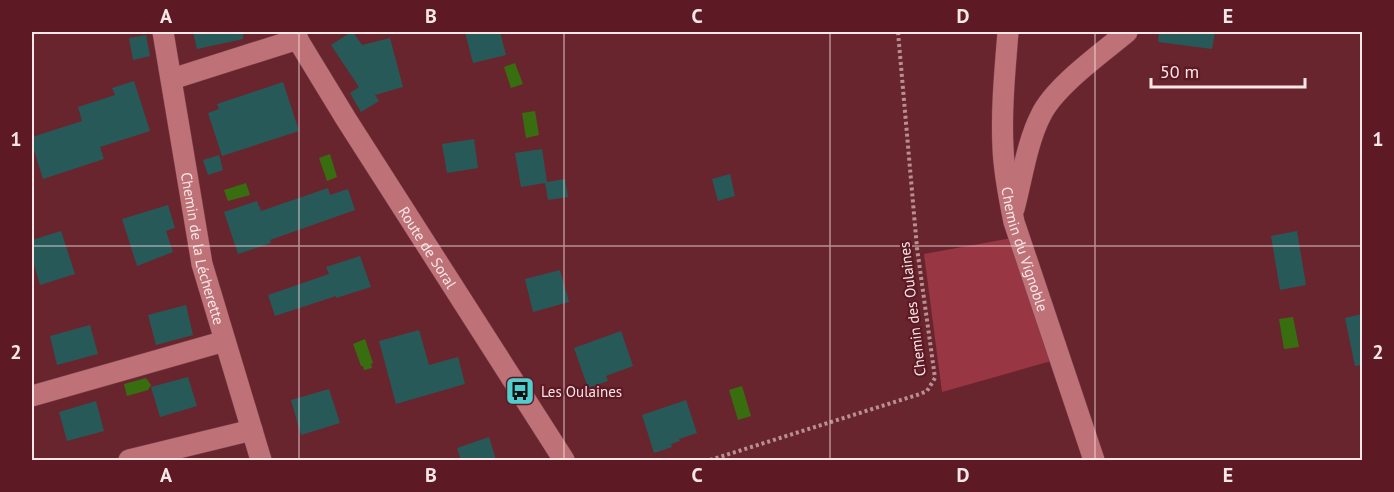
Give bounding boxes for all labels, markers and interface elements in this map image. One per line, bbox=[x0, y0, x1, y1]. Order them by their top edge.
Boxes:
text: A bbox=[160, 3, 173, 29]
text: B bbox=[425, 3, 437, 29]
text: C bbox=[691, 3, 703, 29]
text: D bbox=[957, 3, 970, 29]
text: E bbox=[1223, 3, 1233, 29]
scale bar bbox=[1151, 51, 1306, 89]
text: 50 m bbox=[1160, 60, 1199, 83]
text: 1 bbox=[10, 126, 22, 152]
text: 1 bbox=[1372, 126, 1384, 152]
street label: Chemin de la Lécherette bbox=[177, 171, 229, 327]
street label: Chemin du Vignoble bbox=[998, 185, 1053, 314]
street label: Route de Soral bbox=[395, 203, 461, 292]
street label: Chemin des Oulaines bbox=[894, 241, 930, 377]
text: 2 bbox=[10, 339, 22, 365]
text: 2 bbox=[1372, 339, 1384, 365]
bus stop icon: Les Oulaines bbox=[504, 375, 536, 407]
place label: Les Oulaines bbox=[541, 382, 622, 401]
text: A bbox=[160, 462, 173, 488]
text: B bbox=[425, 462, 437, 488]
text: C bbox=[691, 462, 703, 488]
text: D bbox=[957, 462, 970, 488]
text: E bbox=[1223, 462, 1233, 488]

